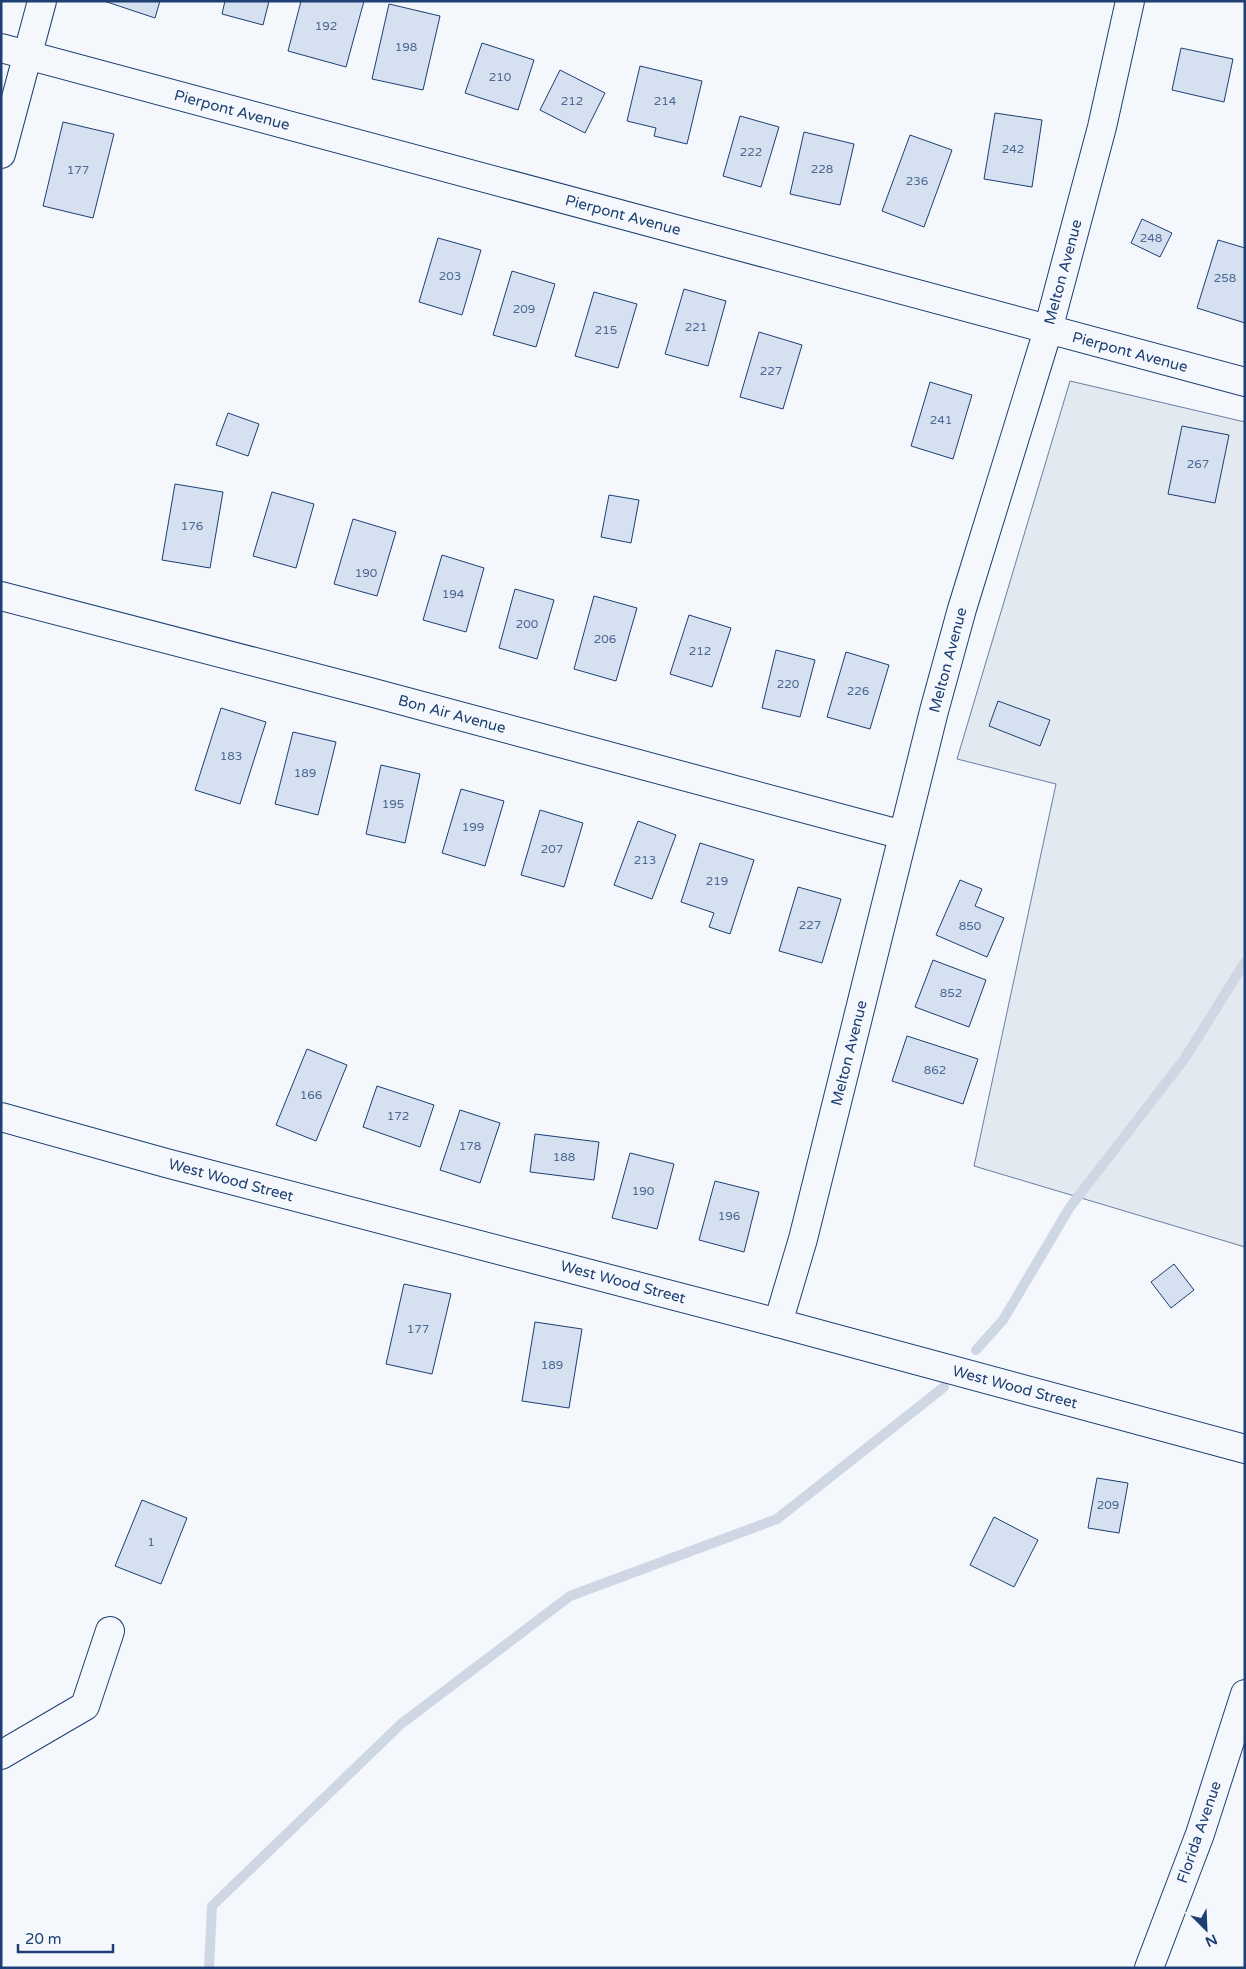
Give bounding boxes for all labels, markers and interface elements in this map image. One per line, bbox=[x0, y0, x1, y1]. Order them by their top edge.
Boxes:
house number: 192 bbox=[315, 19, 337, 33]
house number: 198 bbox=[395, 40, 417, 54]
house number: 210 bbox=[489, 70, 512, 84]
street label: Pierpont Avenue bbox=[172, 86, 292, 134]
house number: 212 bbox=[561, 94, 583, 108]
house number: 214 bbox=[654, 94, 677, 108]
house number: 242 bbox=[1002, 142, 1024, 156]
house number: 222 bbox=[740, 145, 762, 159]
house number: 228 bbox=[811, 162, 833, 176]
house number: 177 bbox=[67, 163, 89, 177]
house number: 236 bbox=[906, 174, 928, 188]
street label: Pierpont Avenue bbox=[563, 191, 683, 239]
street label: Melton Avenue bbox=[1040, 218, 1086, 326]
house number: 248 bbox=[1140, 231, 1162, 245]
house number: 203 bbox=[439, 269, 461, 283]
house number: 258 bbox=[1214, 271, 1236, 285]
house number: 209 bbox=[513, 302, 535, 316]
house number: 221 bbox=[685, 320, 707, 334]
house number: 215 bbox=[595, 323, 617, 337]
street label: Pierpont Avenue bbox=[1070, 328, 1190, 376]
house number: 227 bbox=[760, 364, 782, 378]
house number: 241 bbox=[930, 413, 952, 427]
house number: 267 bbox=[1187, 457, 1209, 471]
house number: 176 bbox=[181, 519, 203, 533]
house number: 190 bbox=[355, 566, 378, 580]
house number: 194 bbox=[442, 587, 465, 601]
street label: Melton Avenue bbox=[925, 606, 971, 714]
house number: 200 bbox=[516, 617, 539, 631]
house number: 206 bbox=[594, 632, 616, 646]
house number: 212 bbox=[689, 644, 711, 658]
house number: 220 bbox=[777, 677, 800, 691]
house number: 226 bbox=[847, 684, 869, 698]
street label: Bon Air Avenue bbox=[396, 691, 508, 737]
house number: 183 bbox=[220, 749, 242, 763]
house number: 189 bbox=[294, 766, 316, 780]
house number: 195 bbox=[382, 797, 404, 811]
house number: 199 bbox=[462, 820, 484, 834]
house number: 207 bbox=[541, 842, 563, 856]
house number: 213 bbox=[634, 853, 656, 867]
house number: 219 bbox=[706, 874, 728, 888]
house number: 227 bbox=[799, 918, 821, 932]
house number: 850 bbox=[959, 919, 982, 933]
house number: 852 bbox=[940, 986, 962, 1000]
street label: Melton Avenue bbox=[827, 998, 871, 1108]
house number: 862 bbox=[924, 1063, 946, 1077]
house number: 166 bbox=[300, 1088, 322, 1102]
house number: 172 bbox=[387, 1109, 409, 1123]
house number: 178 bbox=[459, 1139, 481, 1153]
house number: 188 bbox=[553, 1150, 575, 1164]
street label: West Wood Street bbox=[167, 1155, 296, 1205]
house number: 190 bbox=[632, 1184, 655, 1198]
house number: 196 bbox=[718, 1209, 740, 1223]
street label: West Wood Street bbox=[559, 1257, 688, 1307]
house number: 177 bbox=[407, 1322, 429, 1336]
house number: 189 bbox=[541, 1358, 563, 1372]
street label: West Wood Street bbox=[951, 1362, 1080, 1412]
house number: 209 bbox=[1097, 1498, 1119, 1512]
house number: 1 bbox=[147, 1535, 155, 1549]
street label: Florida Avenue bbox=[1173, 1779, 1225, 1885]
north arrow bbox=[1181, 1904, 1231, 1954]
scale bar bbox=[18, 1922, 112, 1954]
text: 20 m bbox=[25, 1930, 62, 1948]
text: N bbox=[1202, 1930, 1220, 1950]

